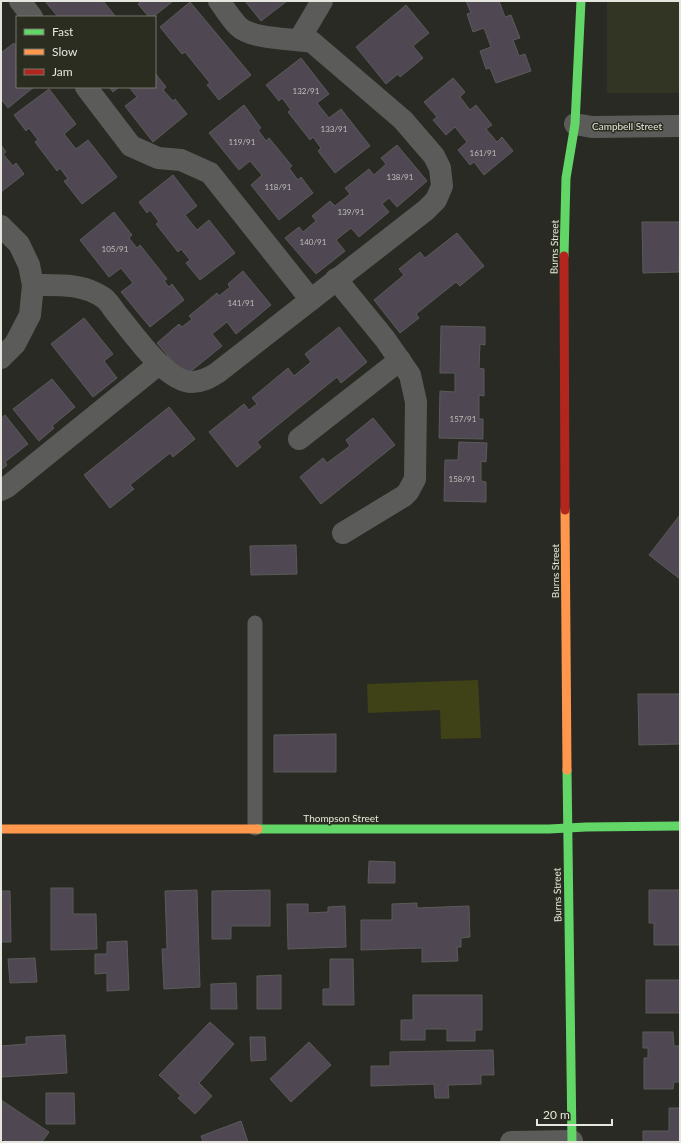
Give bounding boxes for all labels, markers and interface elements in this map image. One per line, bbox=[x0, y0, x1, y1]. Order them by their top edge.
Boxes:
legend bbox=[16, 16, 156, 88]
text: Fast bbox=[52, 24, 74, 39]
text: Slow bbox=[52, 44, 78, 59]
text: Jam bbox=[52, 64, 73, 79]
house number: 132/91 bbox=[293, 86, 320, 96]
street label: Campbell Street bbox=[592, 120, 662, 132]
house number: 133/91 bbox=[321, 124, 348, 134]
house number: 119/91 bbox=[229, 137, 256, 147]
house number: 161/91 bbox=[470, 148, 497, 158]
house number: 138/91 bbox=[387, 172, 414, 182]
house number: 118/91 bbox=[265, 182, 292, 192]
house number: 139/91 bbox=[338, 207, 365, 217]
street label: Burns Street bbox=[548, 219, 560, 274]
house number: 140/91 bbox=[300, 237, 327, 247]
house number: 105/91 bbox=[102, 244, 129, 254]
house number: 141/91 bbox=[228, 298, 255, 308]
house number: 157/91 bbox=[450, 414, 477, 424]
house number: 158/91 bbox=[449, 474, 476, 484]
street label: Burns Street bbox=[549, 543, 561, 598]
street label: Thompson Street bbox=[303, 812, 379, 824]
street label: Burns Street bbox=[551, 867, 563, 922]
scale bar bbox=[537, 1101, 612, 1127]
text: 20 m bbox=[543, 1107, 570, 1122]

